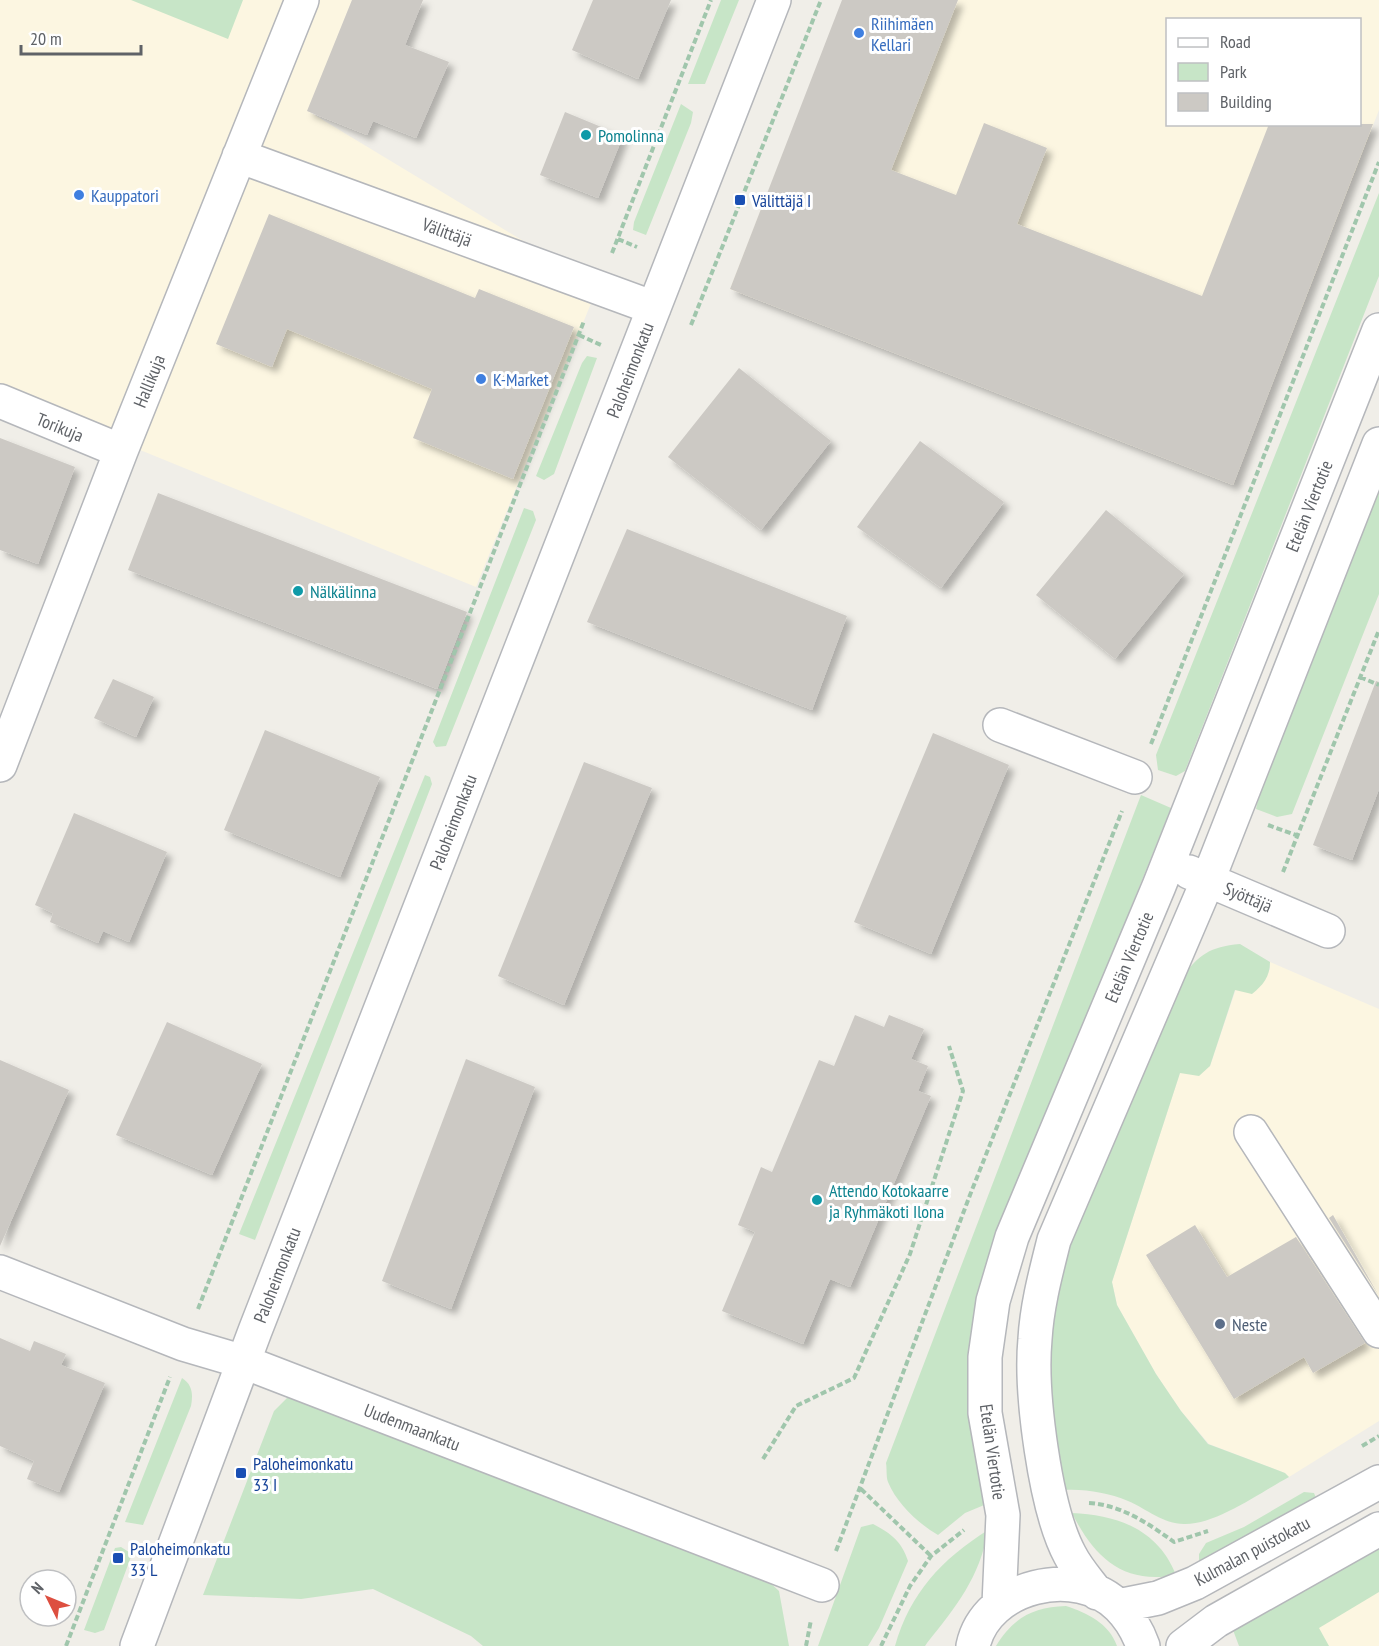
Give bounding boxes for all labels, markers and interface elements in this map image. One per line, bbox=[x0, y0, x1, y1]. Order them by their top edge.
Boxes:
place label: Riihimäen Kellari bbox=[871, 12, 934, 56]
scale bar bbox=[21, 18, 141, 56]
legend bbox=[1166, 18, 1361, 126]
marker: Riihimäen Kellari bbox=[852, 26, 866, 40]
text: 20 m bbox=[30, 27, 62, 50]
text: Road bbox=[1220, 30, 1251, 53]
text: Park bbox=[1220, 60, 1247, 83]
text: Building bbox=[1220, 90, 1272, 113]
place label: Pomolinna bbox=[598, 124, 664, 147]
marker: Pomolinna bbox=[579, 128, 593, 142]
place label: Kauppatori bbox=[91, 184, 159, 207]
marker: Kauppatori bbox=[72, 188, 86, 202]
place label: Välittäjä I bbox=[751, 189, 811, 212]
marker: Välittäjä I bbox=[733, 193, 747, 207]
street label: Välittäjä bbox=[418, 212, 475, 252]
street label: Paloheimonkatu bbox=[601, 319, 659, 421]
street label: Hallikuja bbox=[128, 351, 170, 411]
place label: K-Market bbox=[493, 368, 549, 391]
marker: K-Market bbox=[474, 372, 488, 386]
street label: Torikuja bbox=[33, 407, 87, 447]
street label: Etelän Viertotie bbox=[1280, 457, 1338, 555]
place label: Nälkälinna bbox=[310, 580, 376, 603]
marker: Nälkälinna bbox=[291, 584, 305, 598]
street label: Paloheimonkatu bbox=[424, 771, 482, 873]
street label: Syöttäjä bbox=[1220, 877, 1276, 917]
street label: Etelän Viertotie bbox=[1100, 908, 1158, 1006]
place label: Attendo Kotokaarre ja Ryhmäkoti Ilona bbox=[829, 1179, 949, 1223]
marker: Attendo Kotokaarre ja Ryhmäkoti Ilona bbox=[810, 1193, 824, 1207]
street label: Paloheimonkatu bbox=[248, 1224, 306, 1326]
place label: Neste bbox=[1232, 1313, 1267, 1336]
marker: Neste bbox=[1213, 1317, 1227, 1331]
street label: Uudenmaankatu bbox=[361, 1398, 463, 1456]
street label: Etelän Viertotie bbox=[975, 1403, 1011, 1501]
place label: Paloheimonkatu 33 I bbox=[253, 1452, 353, 1496]
marker: Paloheimonkatu 33 I bbox=[234, 1466, 248, 1480]
street label: Kulmalan puistokatu bbox=[1190, 1511, 1314, 1591]
place label: Paloheimonkatu 33 L bbox=[130, 1537, 230, 1581]
marker: Paloheimonkatu 33 L bbox=[111, 1551, 125, 1565]
north arrow bbox=[18, 1568, 78, 1628]
text: N bbox=[27, 1578, 47, 1598]

